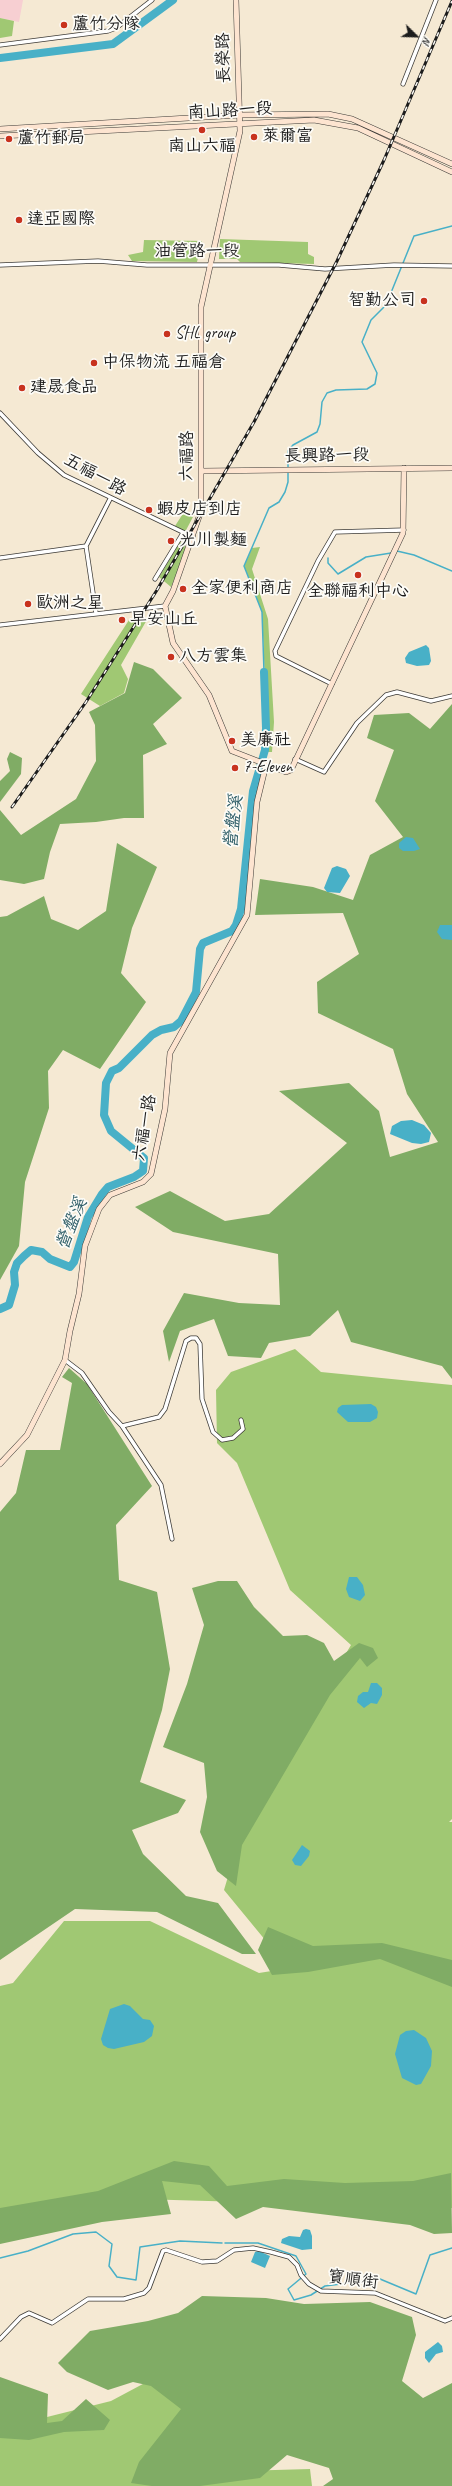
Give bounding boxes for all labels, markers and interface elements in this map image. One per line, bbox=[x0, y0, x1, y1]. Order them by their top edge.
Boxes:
place label: 蘆竹分隊 bbox=[72, 15, 140, 35]
north arrow bbox=[396, 16, 436, 56]
marker: 蘆竹分隊 bbox=[59, 20, 69, 30]
street label: 長榮路 bbox=[213, 32, 235, 84]
text: N bbox=[419, 35, 435, 47]
street label: 南山路一段 bbox=[187, 99, 273, 123]
marker: 南山六福 bbox=[197, 125, 207, 135]
place label: 萊爾富 bbox=[262, 127, 313, 147]
place label: 蘆竹郵局 bbox=[17, 129, 85, 149]
marker: 萊爾富 bbox=[249, 132, 259, 142]
marker: 蘆竹郵局 bbox=[4, 134, 14, 144]
place label: 南山六福 bbox=[168, 137, 236, 157]
place label: 達亞國際 bbox=[27, 210, 95, 230]
marker: 達亞國際 bbox=[14, 215, 24, 225]
street label: 油管路一段 bbox=[155, 242, 239, 262]
place label: 智勤公司 bbox=[348, 291, 416, 311]
marker: 智勤公司 bbox=[419, 296, 429, 306]
place label: SHL group bbox=[175, 324, 235, 344]
marker: SHL group bbox=[162, 329, 172, 339]
place label: 中保物流 五福倉 bbox=[102, 353, 225, 373]
marker: 中保物流 五福倉 bbox=[89, 358, 99, 368]
place label: 建晟食品 bbox=[30, 378, 98, 398]
marker: 建晟食品 bbox=[17, 383, 27, 393]
street label: 六福路 bbox=[178, 431, 198, 481]
street label: 長興路一段 bbox=[284, 445, 370, 467]
street label: 五福一路 bbox=[60, 450, 130, 500]
place label: 蝦皮店到店 bbox=[157, 500, 242, 520]
marker: 蝦皮店到店 bbox=[144, 505, 154, 515]
place label: 光川製麵 bbox=[179, 531, 247, 551]
marker: 光川製麵 bbox=[166, 536, 176, 546]
marker: 全聯福利中心 bbox=[353, 570, 363, 580]
place label: 全家便利商店 bbox=[191, 579, 293, 599]
place label: 全聯福利中心 bbox=[307, 582, 409, 602]
marker: 全家便利商店 bbox=[178, 584, 188, 594]
place label: 歐洲之星 bbox=[36, 594, 104, 614]
marker: 歐洲之星 bbox=[23, 599, 33, 609]
place label: 早安山丘 bbox=[130, 610, 198, 630]
marker: 早安山丘 bbox=[117, 615, 127, 625]
place label: 八方雲集 bbox=[179, 647, 247, 667]
marker: 八方雲集 bbox=[166, 652, 176, 662]
place label: 美廉社 bbox=[240, 731, 291, 751]
marker: 美廉社 bbox=[227, 736, 237, 746]
place label: 7-Eleven bbox=[243, 758, 292, 778]
marker: 7-Eleven bbox=[230, 763, 240, 773]
water label: 營盤溪 bbox=[220, 794, 248, 850]
street label: 六福一路 bbox=[129, 1093, 161, 1163]
water label: 營盤溪 bbox=[52, 1195, 92, 1253]
street label: 寶順街 bbox=[326, 2267, 380, 2293]

